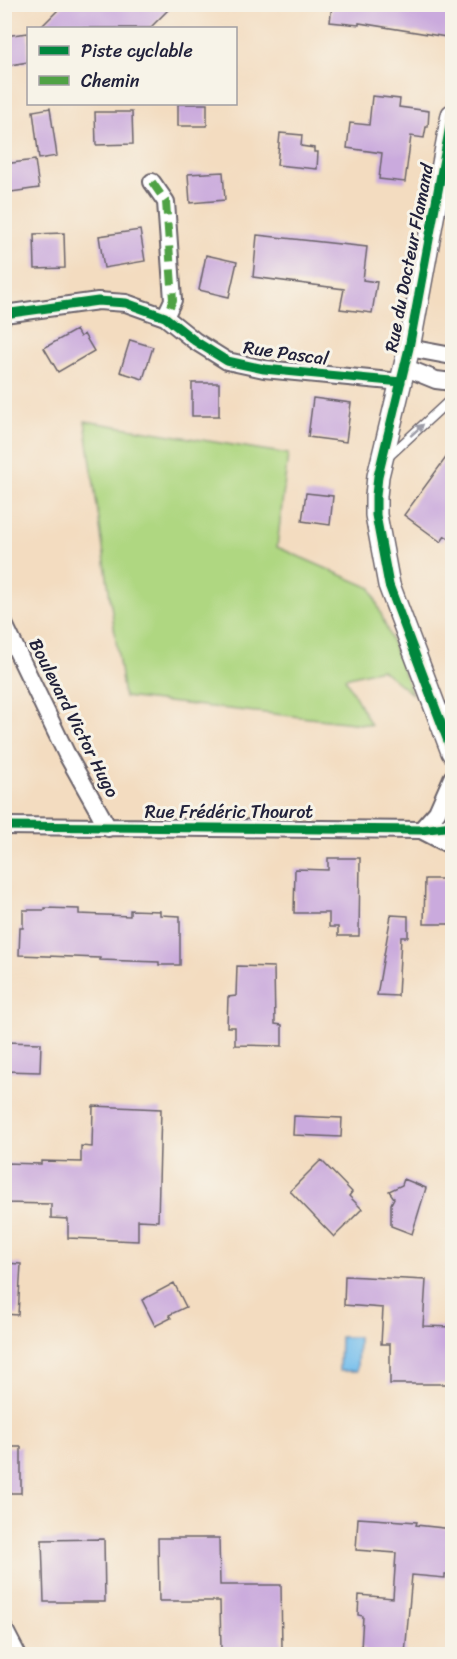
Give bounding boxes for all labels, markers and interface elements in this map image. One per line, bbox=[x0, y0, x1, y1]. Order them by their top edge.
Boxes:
legend bbox=[27, 27, 237, 105]
text: Piste cyclable bbox=[81, 35, 193, 67]
text: Chemin bbox=[81, 65, 140, 97]
street label: Rue du Docteur Flamand bbox=[375, 159, 443, 355]
street label: Rue Pascal bbox=[241, 331, 331, 375]
one-way arrow bbox=[410, 423, 425, 437]
street label: Boulevard Victor Hugo bbox=[20, 633, 128, 803]
street label: Rue Frédéric Thourot bbox=[145, 796, 313, 828]

